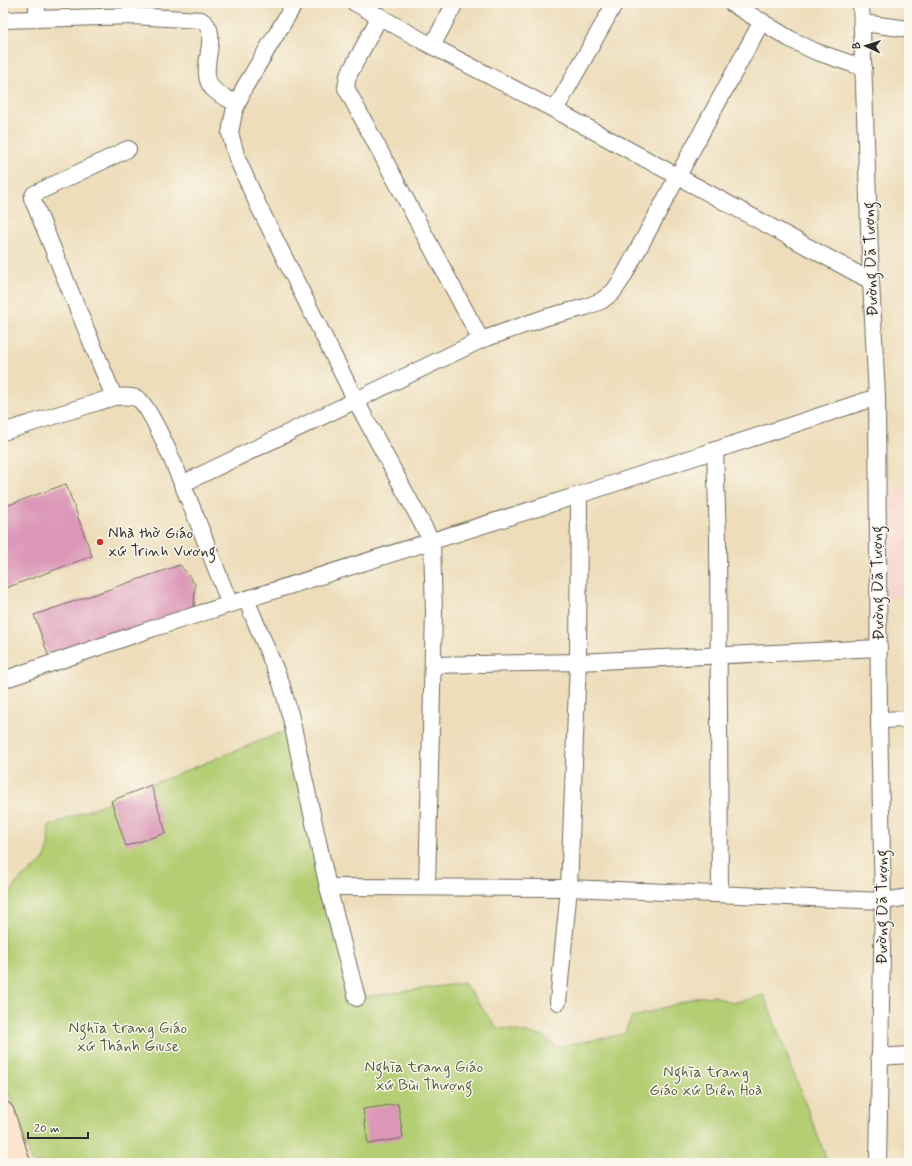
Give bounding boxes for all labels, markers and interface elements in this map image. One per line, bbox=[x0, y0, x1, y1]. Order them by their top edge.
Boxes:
north arrow bbox=[846, 26, 886, 66]
text: B bbox=[850, 42, 864, 49]
street label: Đường Dã Tượng bbox=[859, 201, 884, 317]
place label: Nhà thờ Giáo xứ Trinh Vương bbox=[108, 523, 216, 563]
street label: Đường Dã Tượng bbox=[867, 525, 890, 641]
marker: Nhà thờ Giáo xứ Trinh Vương bbox=[95, 537, 105, 547]
street label: Đường Dã Tượng bbox=[872, 850, 894, 964]
park label: Nghĩa trang Giáo xứ Thánh Giuse bbox=[69, 1018, 188, 1057]
park label: Nghĩa trang Giáo xứ Bùi Thượng bbox=[365, 1057, 484, 1097]
park label: Nghĩa trang Giáo xứ Biên Hoà bbox=[649, 1062, 763, 1101]
scale bar bbox=[28, 1114, 88, 1140]
text: 20 m bbox=[34, 1121, 60, 1137]

